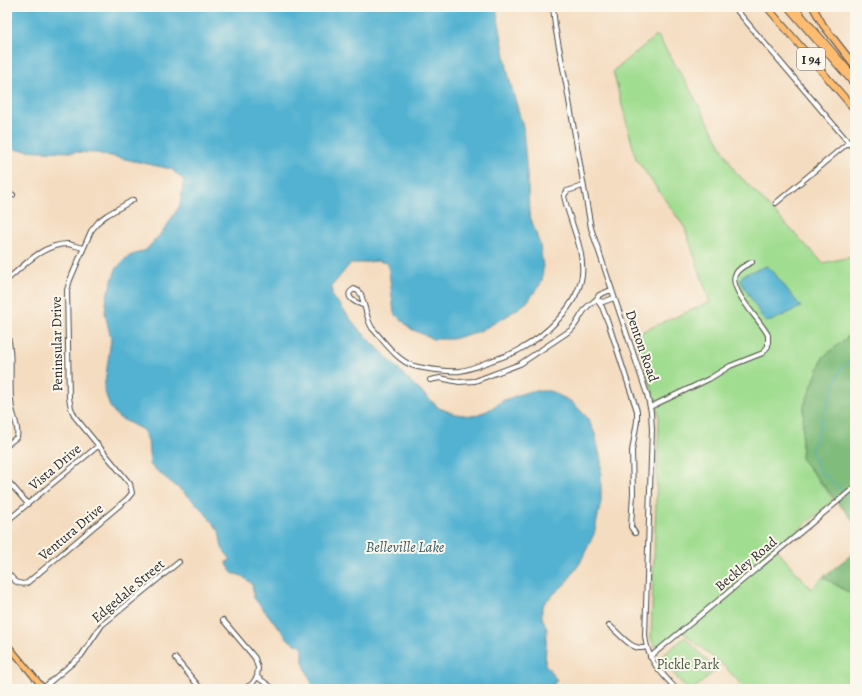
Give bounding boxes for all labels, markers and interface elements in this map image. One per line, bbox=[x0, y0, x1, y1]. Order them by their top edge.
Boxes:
road number: I 94 bbox=[797, 48, 825, 70]
street label: Peninsular Drive bbox=[47, 296, 67, 392]
street label: Denton Road bbox=[621, 307, 663, 385]
street label: Vista Drive bbox=[24, 440, 85, 495]
street label: Ventura Drive bbox=[34, 499, 108, 565]
street label: Beckley Road bbox=[711, 532, 781, 595]
water label: Belleville Lake bbox=[366, 537, 445, 557]
street label: Edgedale Street bbox=[88, 555, 169, 627]
park label: Pickle Park bbox=[656, 655, 720, 674]

